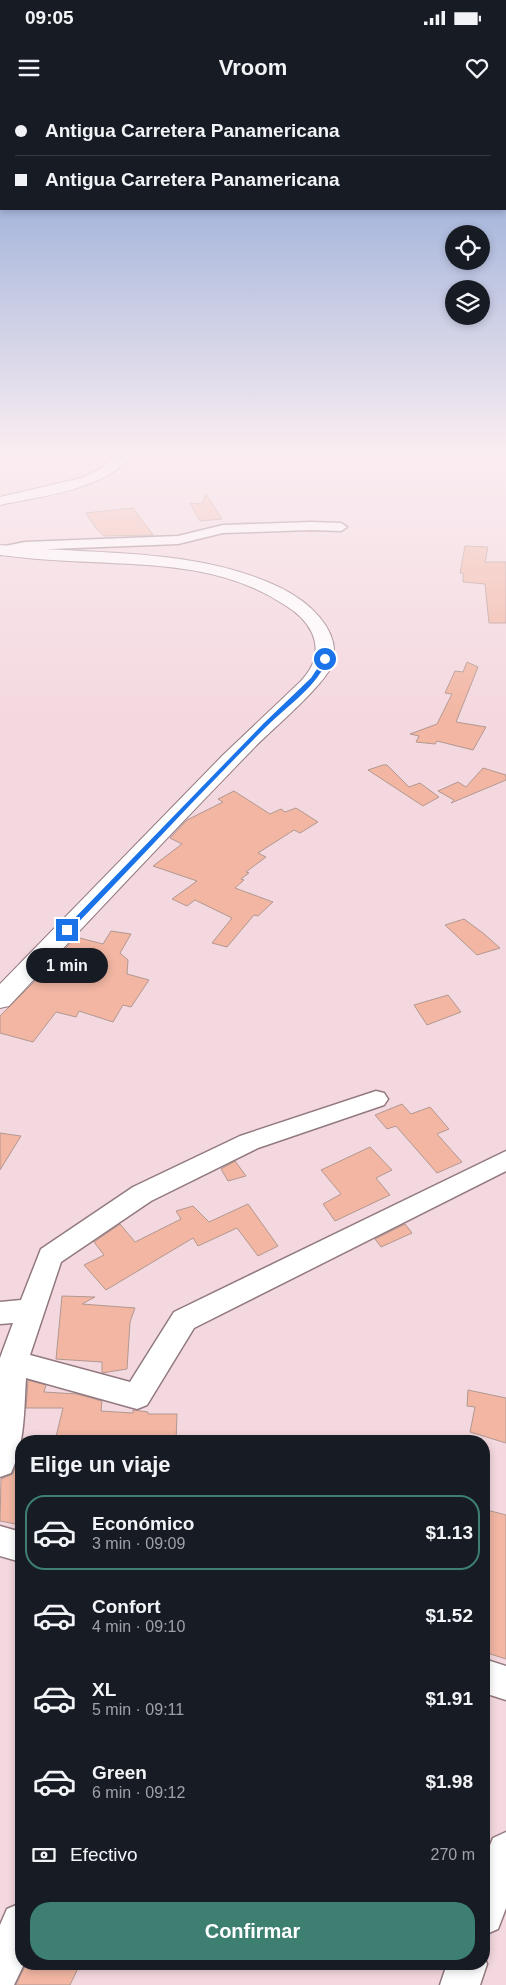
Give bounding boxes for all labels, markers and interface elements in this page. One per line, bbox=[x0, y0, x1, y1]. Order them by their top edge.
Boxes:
text: 09:05 bbox=[25, 7, 74, 28]
icon: menu bbox=[15, 54, 43, 82]
icon: heart bbox=[463, 54, 491, 82]
text: Vroom bbox=[219, 55, 287, 80]
text: Antigua Carretera Panamericana bbox=[45, 120, 340, 141]
text: Antigua Carretera Panamericana bbox=[45, 169, 340, 190]
map controls bbox=[445, 225, 490, 325]
button: locate bbox=[445, 225, 490, 270]
button: layers bbox=[445, 280, 490, 325]
route start bbox=[314, 648, 336, 670]
route end bbox=[56, 919, 78, 941]
callout: 1 min bbox=[26, 948, 108, 982]
text: 1 min bbox=[46, 957, 88, 974]
text: Elige un viaje bbox=[30, 1452, 171, 1477]
icon: car bbox=[32, 1510, 77, 1555]
text: Económico bbox=[92, 1513, 194, 1534]
text: $1.13 bbox=[425, 1522, 473, 1543]
text: 3 min · 09:09 bbox=[92, 1535, 185, 1552]
icon: car bbox=[32, 1593, 77, 1638]
text: Confort bbox=[92, 1596, 161, 1617]
text: $1.52 bbox=[425, 1605, 473, 1626]
text: 4 min · 09:10 bbox=[92, 1618, 185, 1635]
icon: car bbox=[32, 1676, 77, 1721]
text: XL bbox=[92, 1679, 116, 1700]
text: $1.91 bbox=[425, 1688, 473, 1709]
text: 5 min · 09:11 bbox=[92, 1701, 184, 1718]
icon: car bbox=[32, 1759, 77, 1804]
text: Green bbox=[92, 1762, 147, 1783]
text: $1.98 bbox=[425, 1771, 473, 1792]
text: 6 min · 09:12 bbox=[92, 1784, 185, 1801]
icon: cash bbox=[30, 1841, 58, 1869]
text: Efectivo bbox=[70, 1844, 138, 1865]
text: 270 m bbox=[431, 1846, 475, 1863]
button: Confirmar bbox=[30, 1902, 475, 1960]

